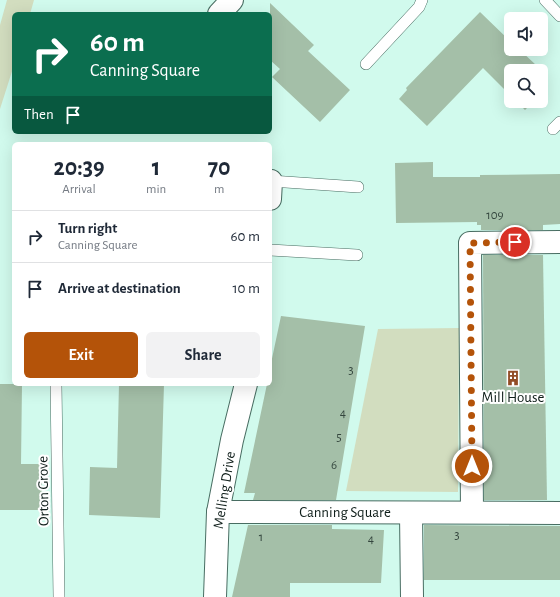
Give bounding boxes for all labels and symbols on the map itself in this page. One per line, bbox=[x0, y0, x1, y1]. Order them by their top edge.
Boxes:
house number: 109 bbox=[486, 209, 504, 222]
pin bbox=[498, 225, 532, 259]
house number: 3 bbox=[348, 364, 354, 377]
building icon: Mill House bbox=[504, 369, 522, 387]
place label: Mill House bbox=[482, 390, 544, 405]
house number: 4 bbox=[340, 407, 346, 420]
house number: 5 bbox=[336, 431, 342, 444]
position arrow bbox=[451, 445, 493, 487]
street label: Melling Drive bbox=[211, 450, 238, 530]
street label: Orton Grove bbox=[35, 456, 52, 526]
house number: 6 bbox=[331, 459, 337, 472]
street label: Canning Square bbox=[299, 505, 391, 520]
house number: 3 bbox=[454, 529, 460, 542]
house number: 1 bbox=[259, 531, 263, 544]
house number: 4 bbox=[368, 533, 374, 546]

